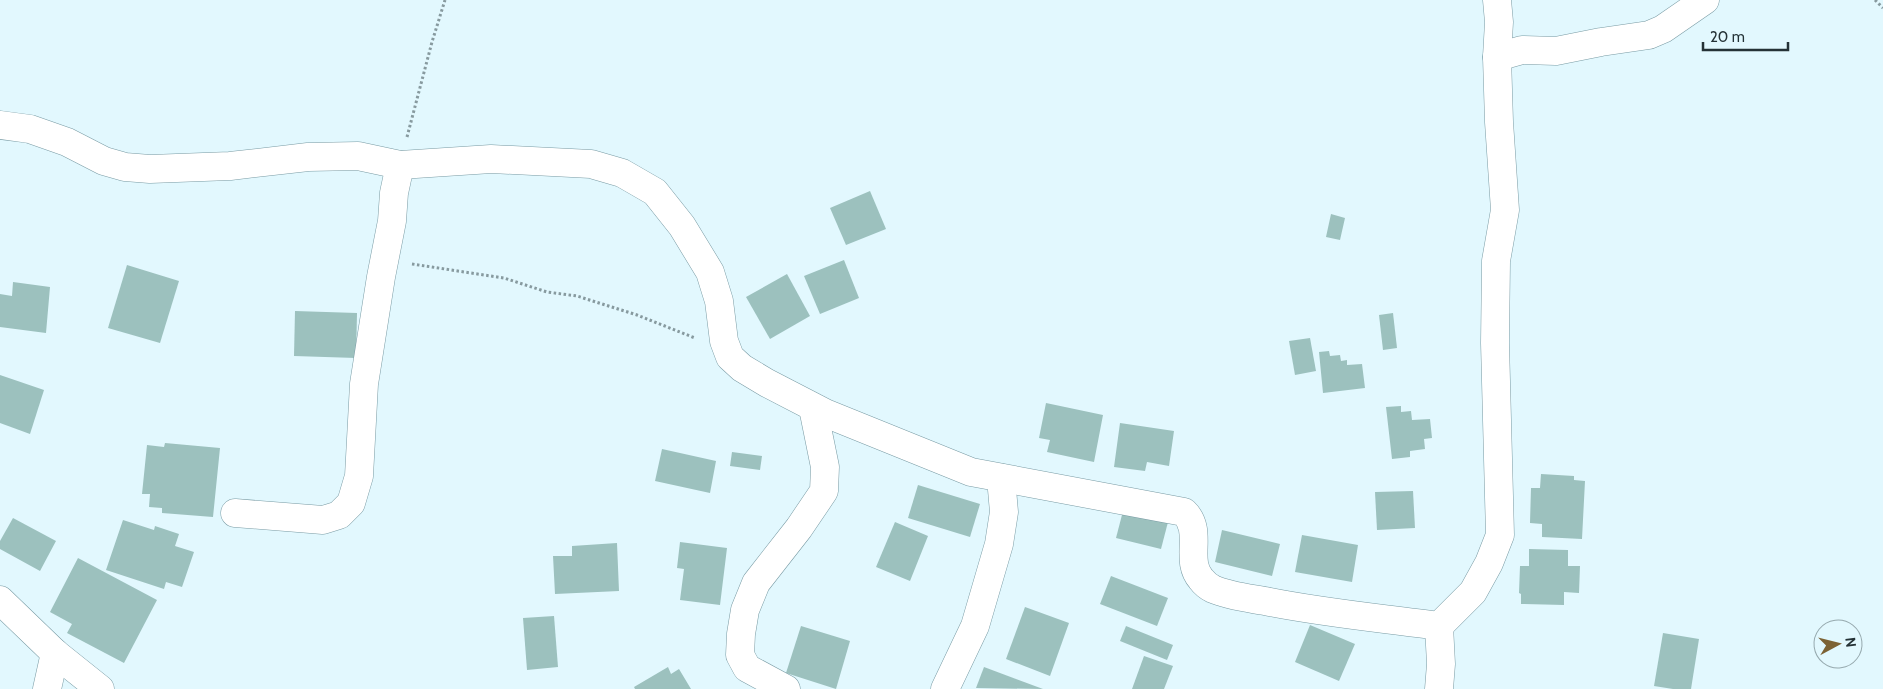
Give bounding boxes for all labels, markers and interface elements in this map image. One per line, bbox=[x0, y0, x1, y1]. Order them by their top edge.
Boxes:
scale bar bbox=[1703, 20, 1788, 52]
text: 20 m bbox=[1710, 28, 1745, 46]
north arrow bbox=[1813, 619, 1863, 669]
text: N bbox=[1841, 636, 1860, 648]

